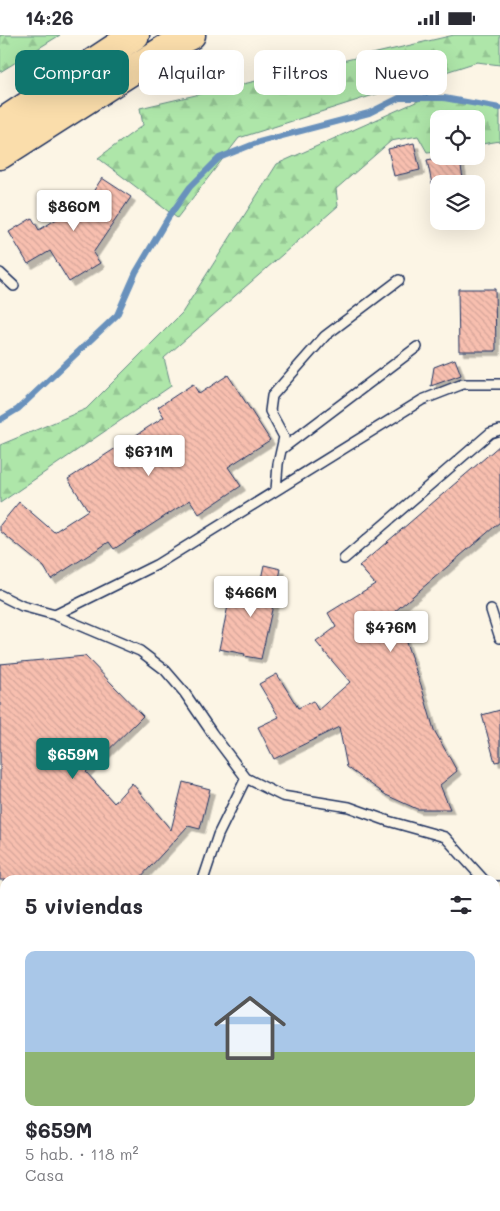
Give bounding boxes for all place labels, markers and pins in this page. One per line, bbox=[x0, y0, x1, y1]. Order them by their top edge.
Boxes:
pin: $860M bbox=[39, 189, 109, 232]
pin: $671M bbox=[114, 435, 184, 477]
pin: $466M bbox=[216, 575, 286, 618]
pin: $476M bbox=[356, 611, 426, 653]
pin: $659M bbox=[38, 737, 108, 780]

